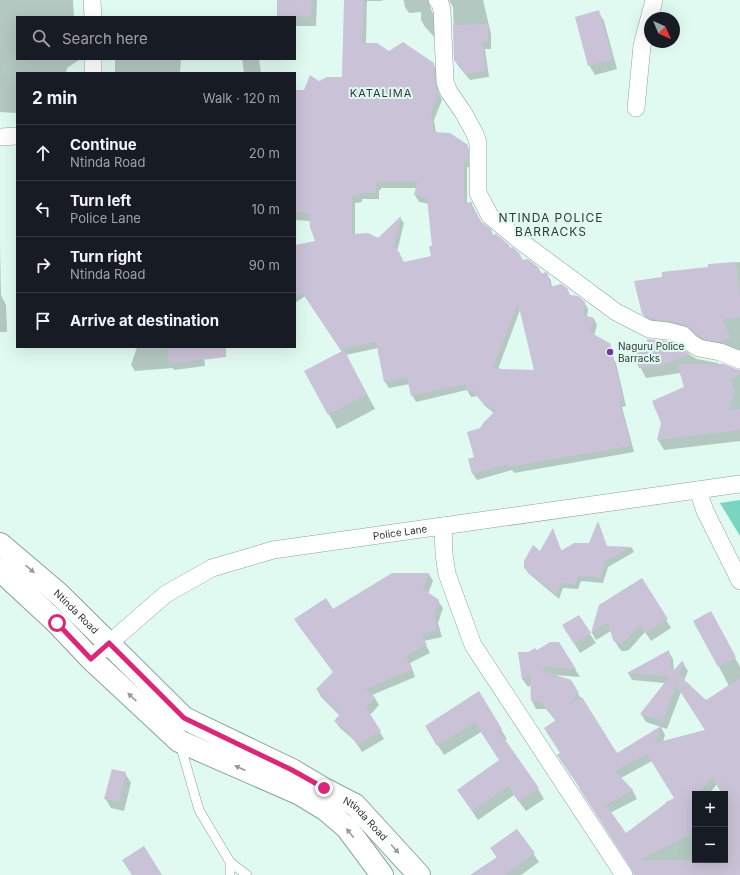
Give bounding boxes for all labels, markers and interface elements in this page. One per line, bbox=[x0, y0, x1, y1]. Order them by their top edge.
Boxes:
north arrow bbox=[644, 12, 680, 48]
search box bbox=[16, 16, 296, 60]
icon: search bbox=[30, 27, 52, 49]
text: Search here bbox=[62, 29, 148, 48]
district label: KATALIMA bbox=[350, 86, 412, 100]
text: 2 min bbox=[32, 88, 77, 108]
text: Walk · 120 m bbox=[203, 90, 280, 106]
text: Continue bbox=[70, 135, 137, 154]
icon: ahead bbox=[32, 142, 54, 164]
text: 20 m bbox=[249, 145, 280, 161]
text: Ntinda Road bbox=[70, 154, 145, 170]
text: Turn left bbox=[70, 191, 131, 210]
icon: left bbox=[32, 198, 54, 220]
text: 10 m bbox=[251, 201, 280, 217]
text: Police Lane bbox=[70, 210, 141, 226]
district label: NTINDA POLICE BARRACKS bbox=[499, 210, 603, 239]
text: Turn right bbox=[70, 247, 142, 266]
icon: right bbox=[32, 254, 54, 276]
text: 90 m bbox=[249, 257, 280, 273]
text: Ntinda Road bbox=[70, 266, 145, 282]
icon: arrive bbox=[32, 310, 54, 332]
text: Arrive at destination bbox=[70, 311, 219, 330]
place label: Naguru Police Barracks bbox=[618, 340, 685, 364]
marker: Naguru Police Barracks bbox=[605, 347, 615, 357]
street label: Police Lane bbox=[372, 522, 428, 542]
one-way arrow bbox=[24, 564, 35, 573]
street label: Ntinda Road bbox=[52, 587, 101, 636]
route start bbox=[48, 614, 66, 632]
one-way arrow bbox=[128, 693, 137, 702]
one-way arrow bbox=[233, 764, 245, 770]
route end bbox=[315, 779, 333, 797]
map controls bbox=[692, 791, 728, 863]
button: + bbox=[692, 791, 728, 827]
street label: Ntinda Road bbox=[341, 794, 390, 843]
one-way arrow bbox=[346, 827, 355, 838]
button: − bbox=[692, 827, 728, 863]
one-way arrow bbox=[390, 844, 399, 853]

